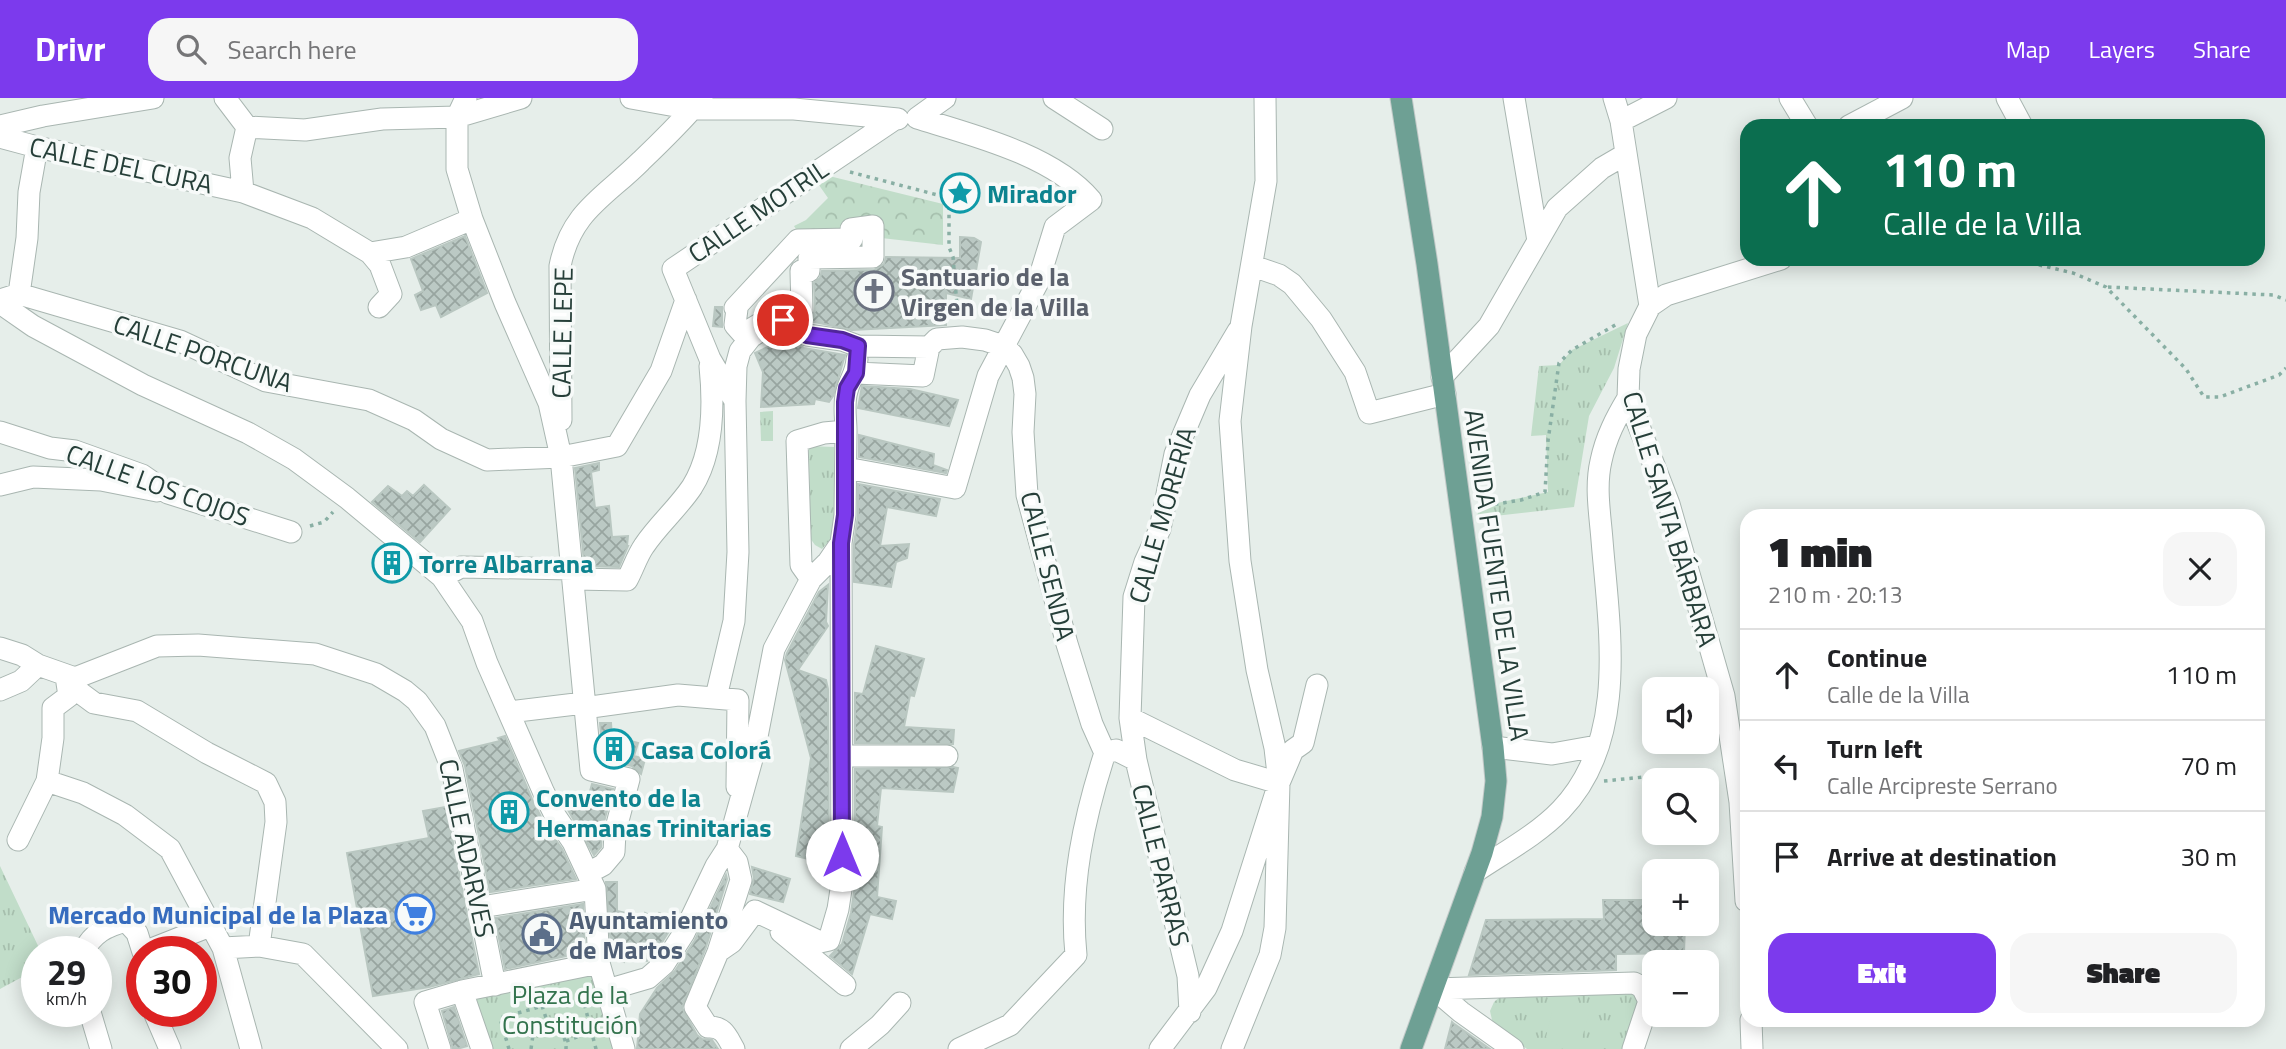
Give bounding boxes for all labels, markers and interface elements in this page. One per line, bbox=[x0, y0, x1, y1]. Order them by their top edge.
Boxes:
search box bbox=[148, 18, 638, 81]
text: Drivr bbox=[35, 24, 106, 74]
icon: search bbox=[172, 30, 210, 68]
text: Search here bbox=[228, 30, 357, 69]
text: Map bbox=[2006, 31, 2051, 67]
text: Layers bbox=[2089, 31, 2155, 67]
text: Share bbox=[2193, 31, 2251, 67]
street label: CALLE DEL CURA bbox=[26, 127, 216, 203]
text: 110 m bbox=[1883, 131, 2017, 206]
icon: ahead bbox=[1768, 147, 1859, 238]
street label: CALLE MOTRIL bbox=[680, 149, 836, 272]
place icon: Mirador bbox=[939, 172, 981, 214]
place label: Mirador bbox=[987, 174, 1077, 213]
text: Calle de la Villa bbox=[1883, 199, 2081, 247]
place label: Santuario de la Virgen de la Villa bbox=[901, 257, 1089, 326]
street label: CALLE LEPE bbox=[541, 267, 583, 399]
church icon: Santuario de la Virgen de la Villa bbox=[853, 270, 895, 312]
pin bbox=[753, 290, 813, 350]
icon: arrive bbox=[764, 301, 802, 339]
street label: CALLE PORCUNA bbox=[108, 304, 298, 402]
street label: CALLE SANTA BÁRBARA bbox=[1613, 387, 1727, 651]
street label: AVENIDA FUENTE DE LA VILLA bbox=[1454, 407, 1540, 743]
street label: CALLE MORERÍA bbox=[1118, 422, 1206, 608]
street label: CALLE LOS COJOS bbox=[61, 434, 255, 536]
street label: CALLE SENDA bbox=[1011, 487, 1085, 645]
text: 1 min bbox=[1768, 519, 1872, 583]
button: close bbox=[2163, 532, 2237, 606]
building icon: Torre Albarrana bbox=[371, 542, 413, 584]
place label: Torre Albarrana bbox=[419, 544, 593, 583]
text: 210 m · 20:13 bbox=[1768, 577, 1903, 612]
text: Continue bbox=[1827, 638, 1927, 677]
text: 110 m bbox=[2166, 655, 2237, 694]
icon: ahead bbox=[1768, 656, 1806, 694]
map controls bbox=[1642, 677, 1719, 1027]
button: sound bbox=[1642, 677, 1719, 754]
text: Calle de la Villa bbox=[1827, 677, 1970, 712]
building icon: Casa Colorá bbox=[593, 728, 635, 770]
text: Turn left bbox=[1827, 729, 1922, 768]
place label: Casa Colorá bbox=[641, 730, 771, 769]
text: 70 m bbox=[2180, 746, 2237, 785]
icon: left bbox=[1768, 747, 1806, 785]
street label: CALLE ADARVES bbox=[429, 755, 505, 941]
button: search bbox=[1642, 768, 1719, 845]
text: Calle Arcipreste Serrano bbox=[1827, 768, 2058, 803]
place label: Convento de la Hermanas Trinitarias bbox=[536, 778, 772, 847]
street label: CALLE PARRAS bbox=[1122, 780, 1200, 950]
building icon: Convento de la Hermanas Trinitarias bbox=[488, 791, 530, 833]
position arrow bbox=[805, 818, 879, 892]
text: Arrive at destination bbox=[1827, 837, 2057, 876]
text: 30 m bbox=[2180, 837, 2237, 876]
icon: arrive bbox=[1768, 838, 1806, 876]
button: + bbox=[1642, 859, 1719, 936]
supermarket icon: Mercado Municipal de la Plaza bbox=[394, 893, 436, 935]
place label: Mercado Municipal de la Plaza bbox=[48, 895, 388, 934]
place label: Ayuntamiento de Martos bbox=[569, 900, 728, 969]
public building icon: Ayuntamiento de Martos bbox=[521, 913, 563, 955]
button: Exit bbox=[1768, 933, 1996, 1013]
button: Share bbox=[2010, 933, 2237, 1013]
speed limit sign: 30 bbox=[126, 936, 217, 1027]
text: 29 bbox=[47, 945, 86, 999]
button: − bbox=[1642, 950, 1719, 1027]
park label: Plaza de la Constitución bbox=[502, 975, 638, 1044]
text: km/h bbox=[46, 985, 87, 1012]

